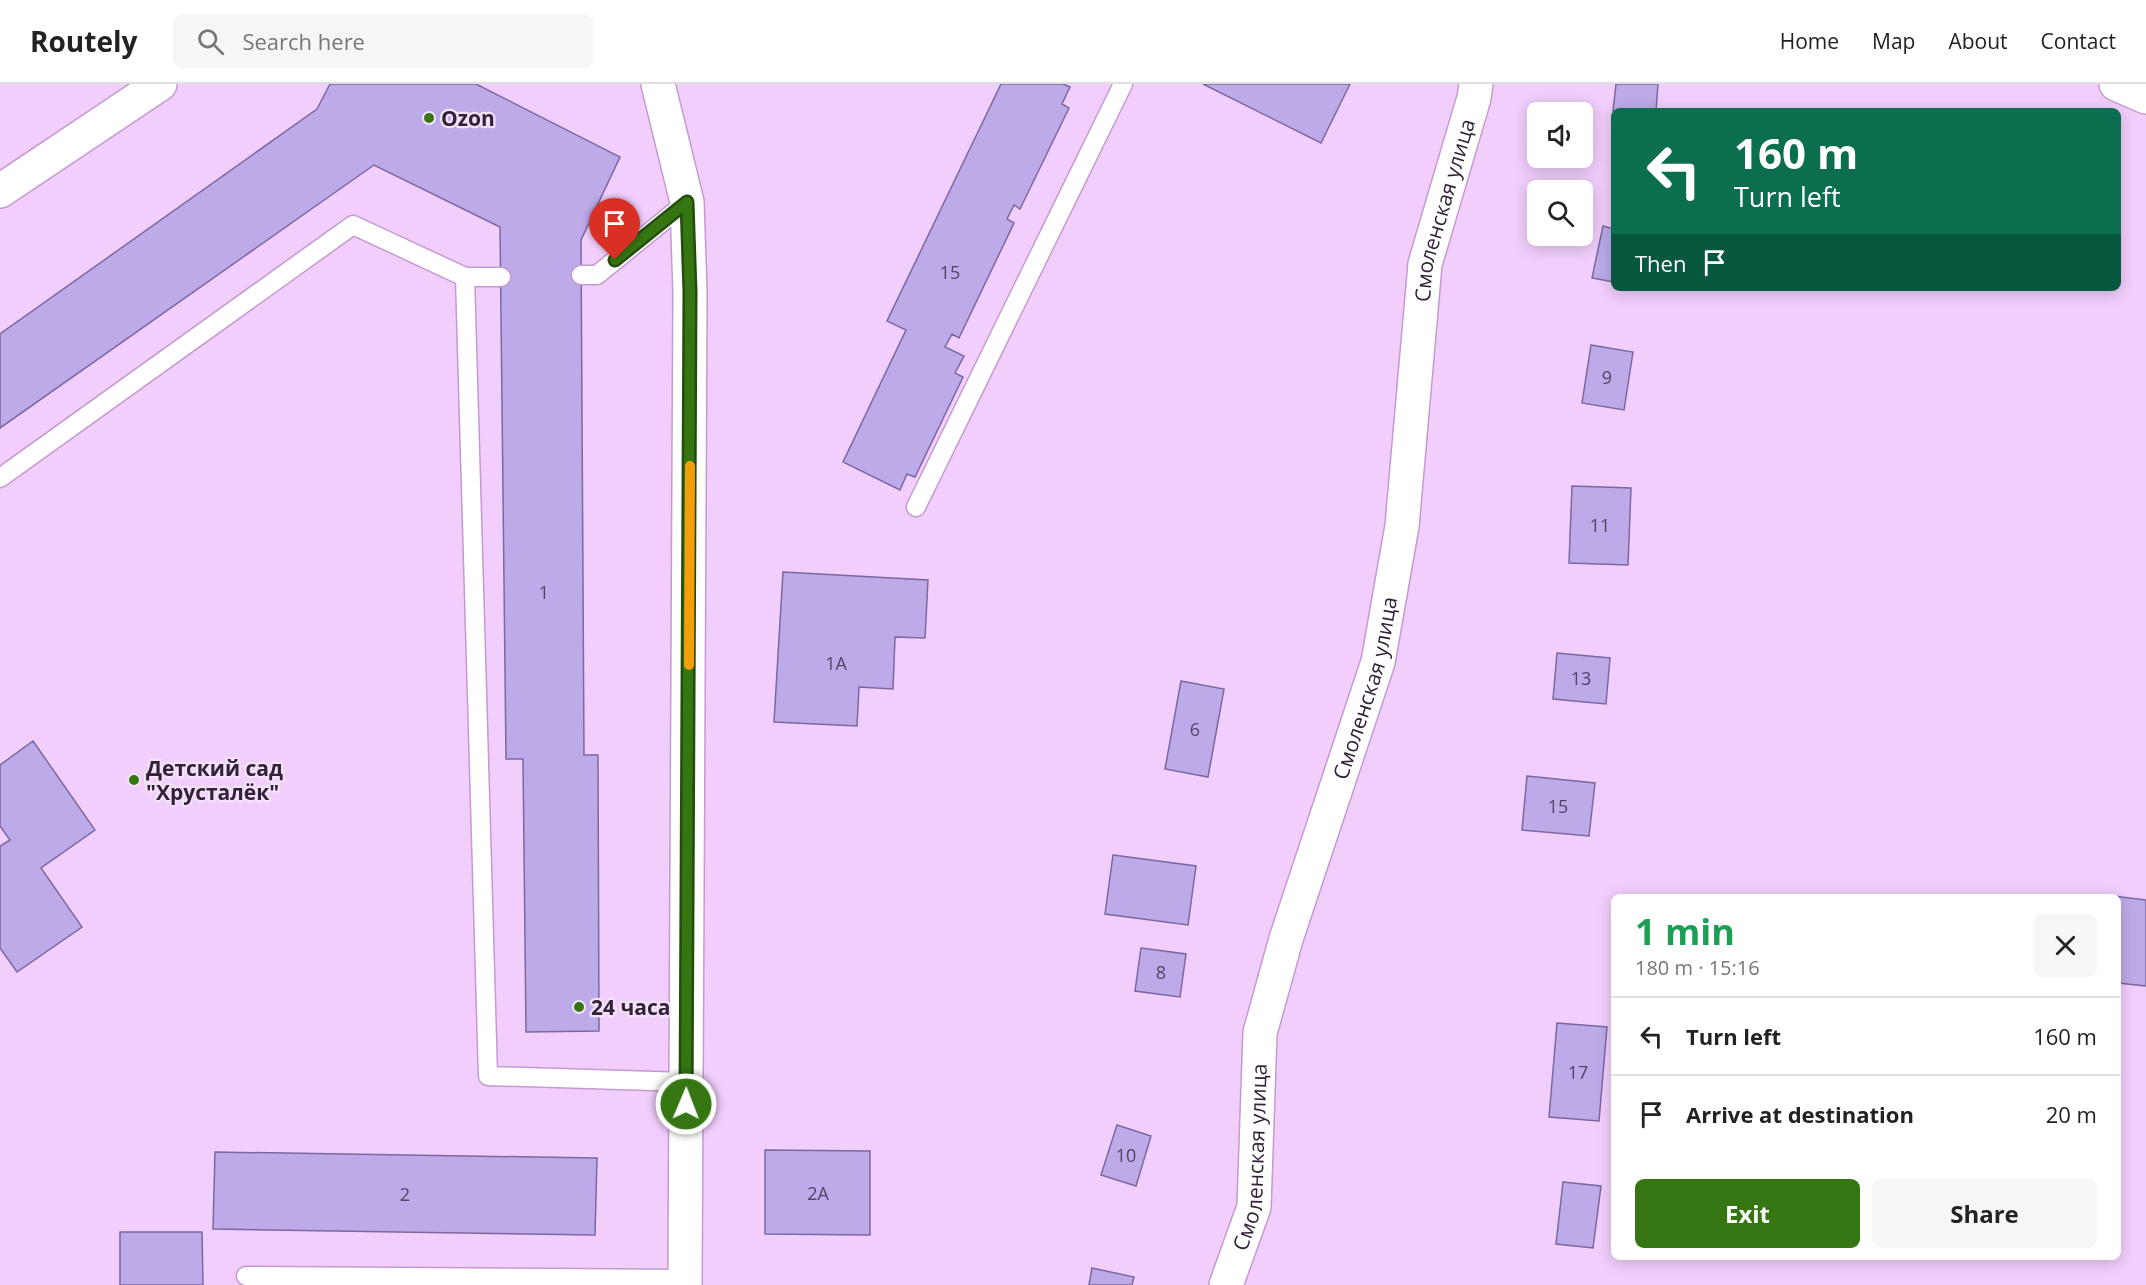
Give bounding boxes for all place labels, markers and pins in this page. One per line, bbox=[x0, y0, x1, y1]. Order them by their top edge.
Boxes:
place label: Ozon bbox=[441, 104, 495, 132]
marker: Ozon bbox=[422, 111, 436, 125]
pin bbox=[589, 198, 640, 260]
place label: Детский сад "Хрусталёк" bbox=[146, 754, 283, 806]
marker: Детский сад "Хрусталёк" bbox=[127, 773, 141, 787]
place label: 24 часа bbox=[591, 993, 670, 1021]
marker: 24 часа bbox=[572, 1000, 586, 1014]

